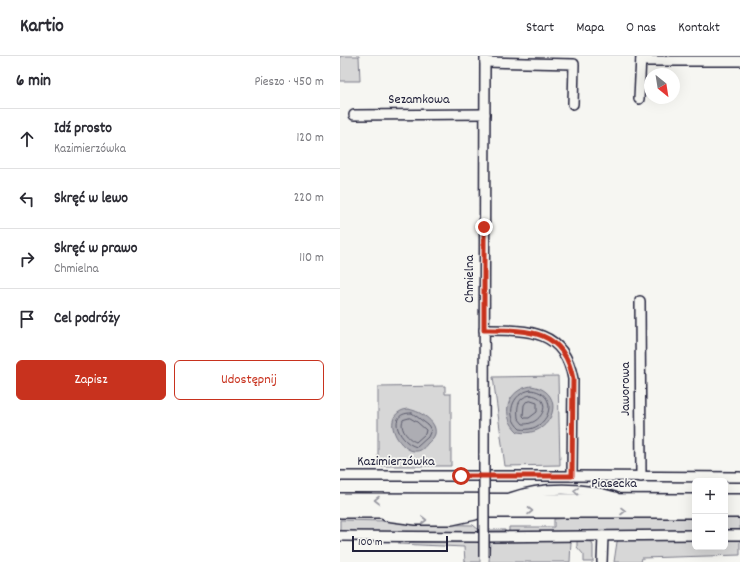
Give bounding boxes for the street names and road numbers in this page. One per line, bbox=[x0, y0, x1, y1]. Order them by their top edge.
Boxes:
street label: Sezamkowa bbox=[388, 90, 450, 110]
street label: Chmielna bbox=[460, 255, 480, 303]
street label: Jaworowa bbox=[616, 362, 636, 416]
street label: Kazimierzówka bbox=[357, 452, 435, 472]
street label: Piasecka bbox=[591, 474, 637, 494]

